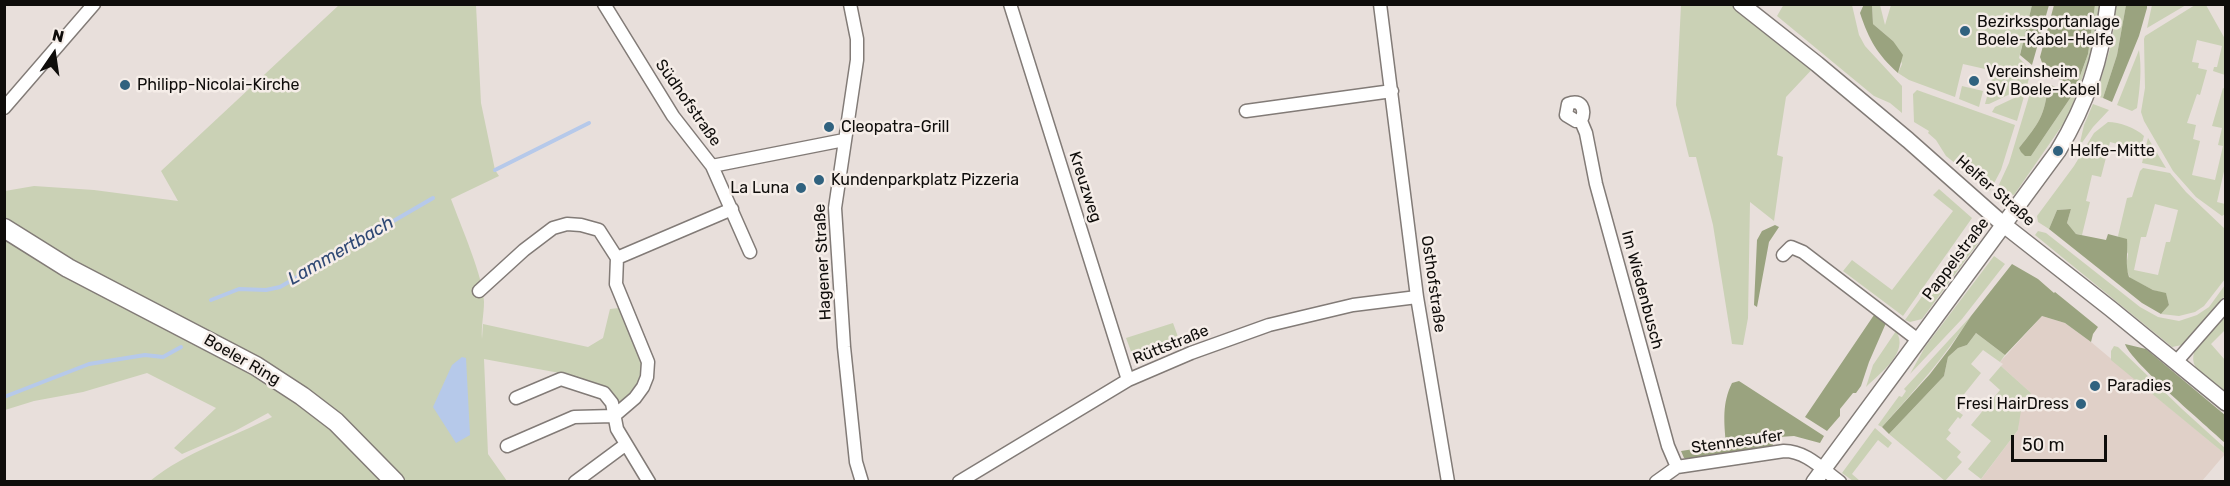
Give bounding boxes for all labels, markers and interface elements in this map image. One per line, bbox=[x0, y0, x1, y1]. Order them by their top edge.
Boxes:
place label: Bezirkssportanlage Boele-Kabel-Helfe bbox=[1977, 12, 2120, 50]
north arrow bbox=[24, 24, 84, 84]
marker: Bezirkssportanlage Boele-Kabel-Helfe bbox=[1958, 24, 1972, 38]
text: N bbox=[50, 25, 66, 47]
street label: Südhofstraße bbox=[651, 56, 725, 150]
place label: Vereinsheim SV Boele-Kabel bbox=[1986, 62, 2100, 100]
marker: Vereinsheim SV Boele-Kabel bbox=[1967, 74, 1981, 88]
place label: Philipp-Nicolai-Kirche bbox=[137, 75, 300, 95]
marker: Philipp-Nicolai-Kirche bbox=[118, 78, 132, 92]
place label: Cleopatra-Grill bbox=[841, 117, 949, 137]
marker: Cleopatra-Grill bbox=[822, 120, 836, 134]
place label: Helfe-Mitte bbox=[2070, 141, 2155, 161]
marker: Helfe-Mitte bbox=[2051, 144, 2065, 158]
street label: Kreuzweg bbox=[1065, 149, 1105, 225]
street label: Helfer Straße bbox=[1951, 151, 2039, 231]
place label: Kundenparkplatz Pizzeria bbox=[831, 170, 1019, 190]
marker: Kundenparkplatz Pizzeria bbox=[812, 173, 826, 187]
place label: La Luna bbox=[730, 178, 789, 198]
marker: La Luna bbox=[794, 181, 808, 195]
street label: Hagener Straße bbox=[810, 203, 836, 321]
water label: Lammertbach bbox=[284, 212, 398, 290]
street label: Pappelstraße bbox=[1919, 214, 1993, 304]
street label: Im Wiedenbusch bbox=[1617, 228, 1667, 352]
street label: Osthofstraße bbox=[1417, 234, 1449, 334]
street label: Rüttstraße bbox=[1130, 321, 1212, 369]
street label: Boeler Ring bbox=[200, 330, 284, 390]
place label: Paradies bbox=[2107, 376, 2171, 396]
marker: Paradies bbox=[2088, 379, 2102, 393]
place label: Fresi HairDress bbox=[1957, 394, 2069, 414]
marker: Fresi HairDress bbox=[2074, 397, 2088, 411]
scale bar bbox=[2014, 423, 2110, 461]
street label: Stennesufer bbox=[1690, 426, 1784, 458]
text: 50 m bbox=[2022, 434, 2065, 456]

